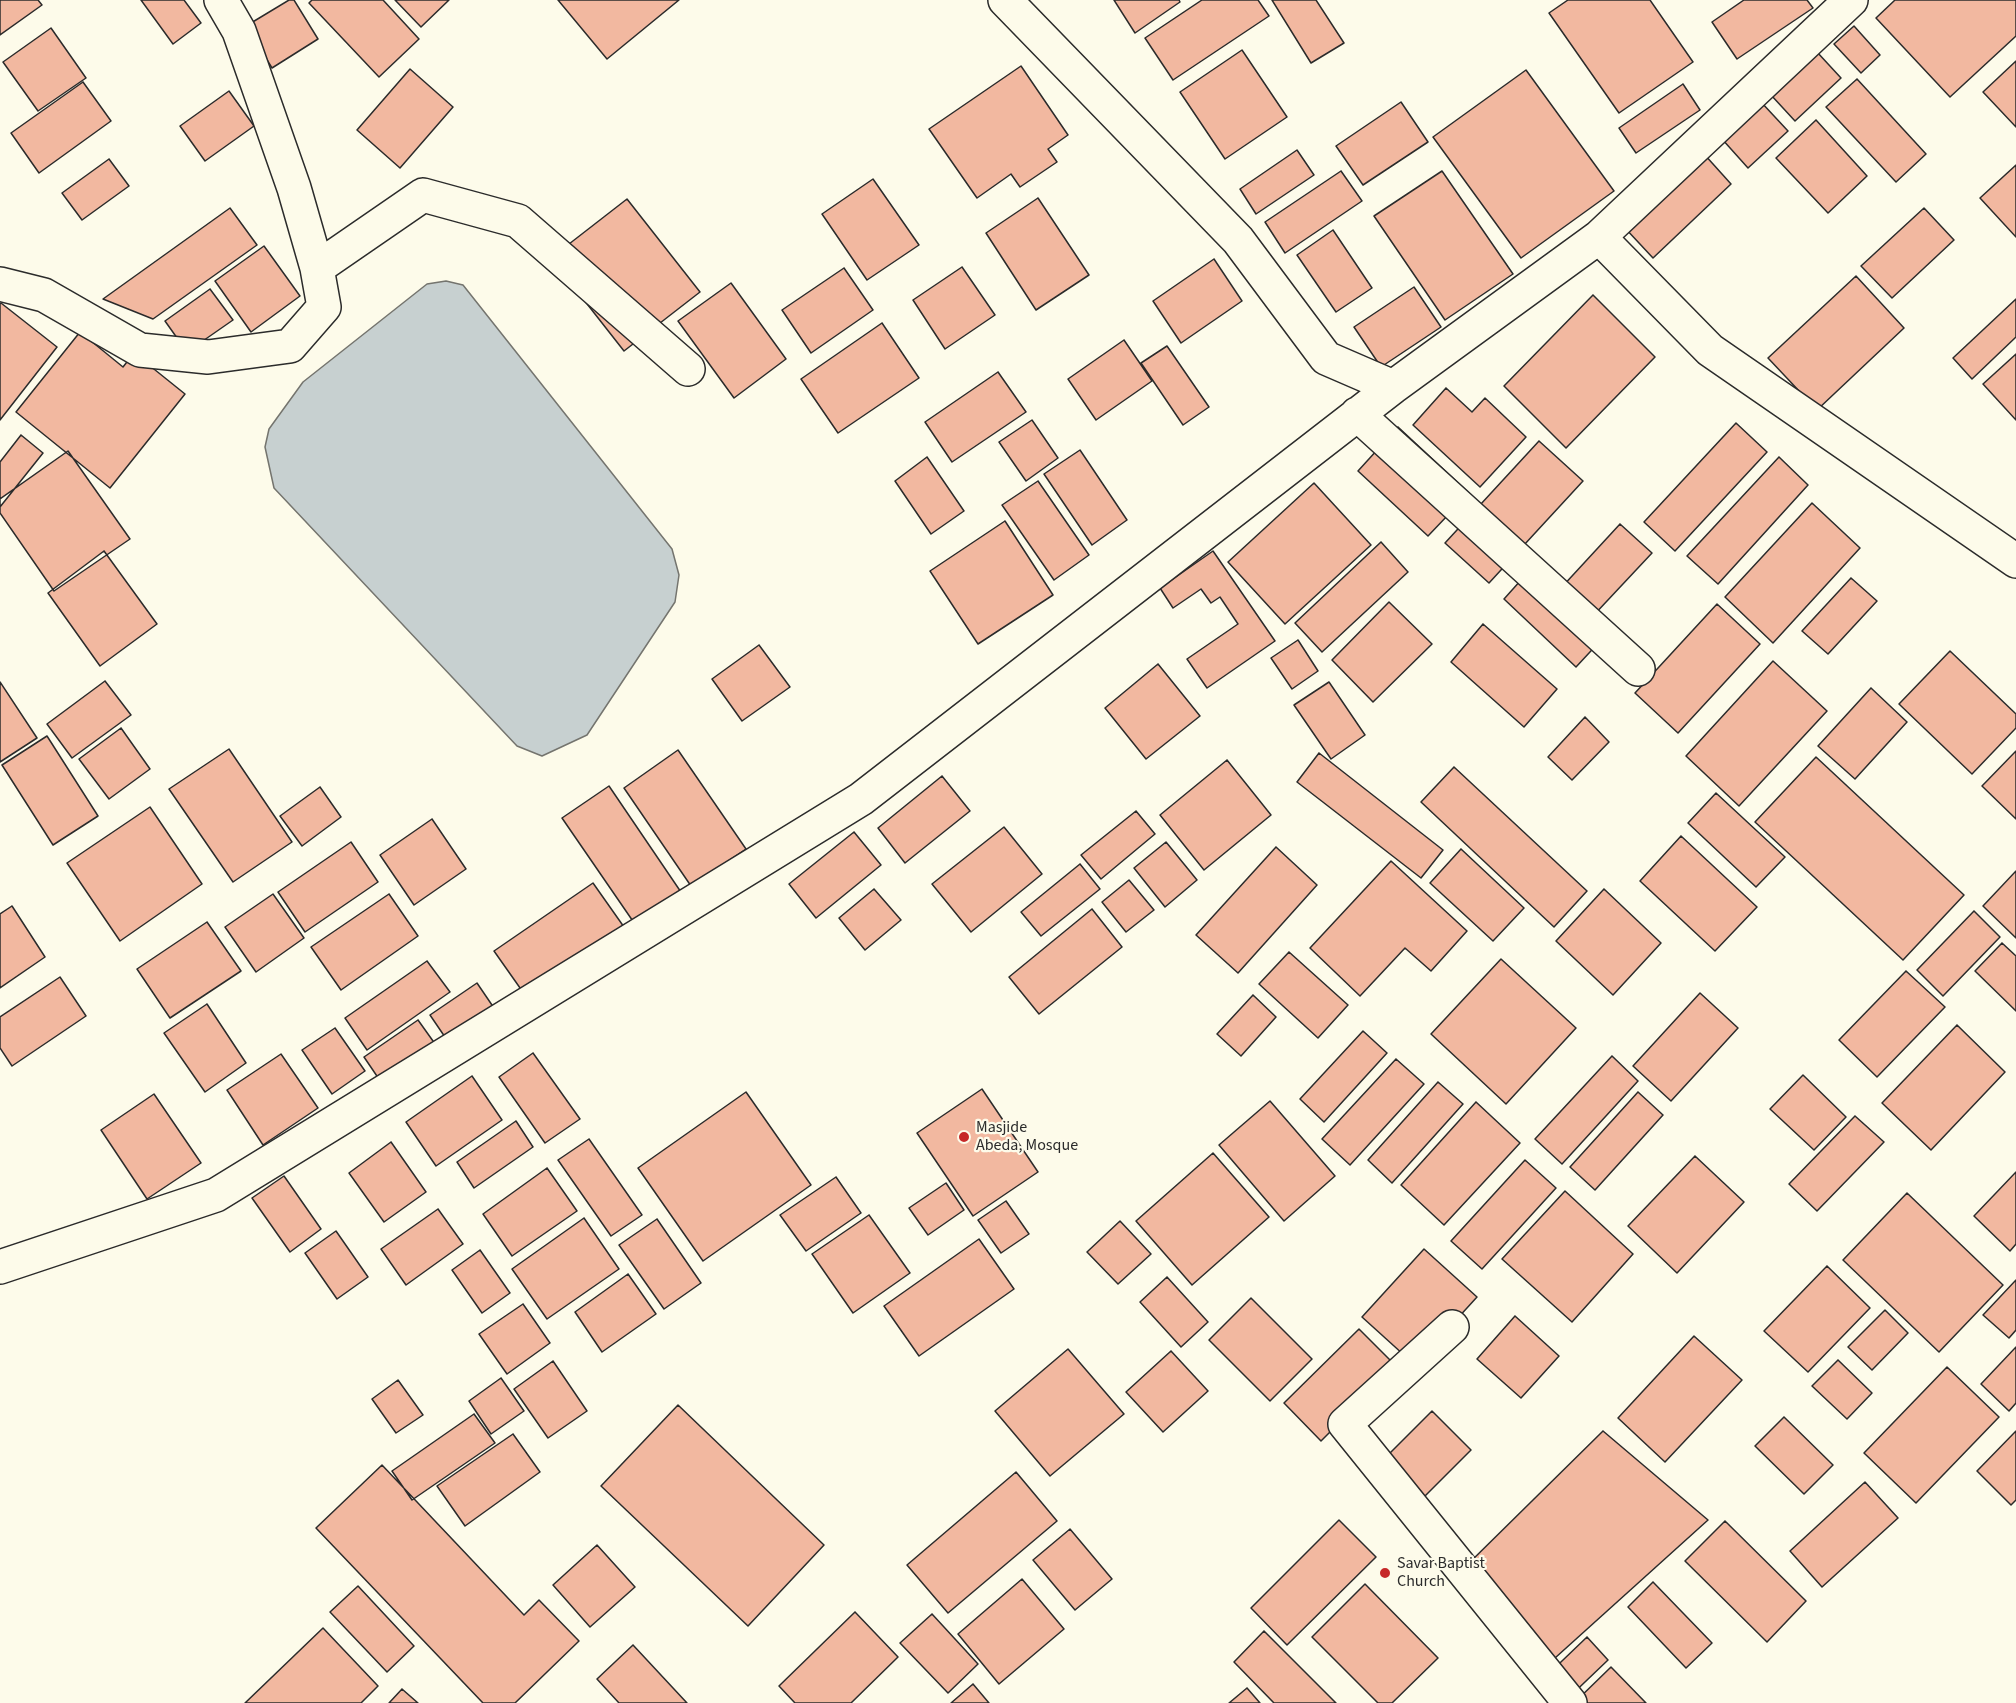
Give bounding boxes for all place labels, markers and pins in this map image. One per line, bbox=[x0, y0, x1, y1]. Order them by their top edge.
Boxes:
place label: Masjide Abeda, Mosque bbox=[976, 1118, 1078, 1156]
marker: Masjide Abeda, Mosque bbox=[957, 1130, 971, 1144]
place label: Savar Baptist Church bbox=[1397, 1554, 1485, 1592]
marker: Savar Baptist Church bbox=[1378, 1566, 1392, 1580]

